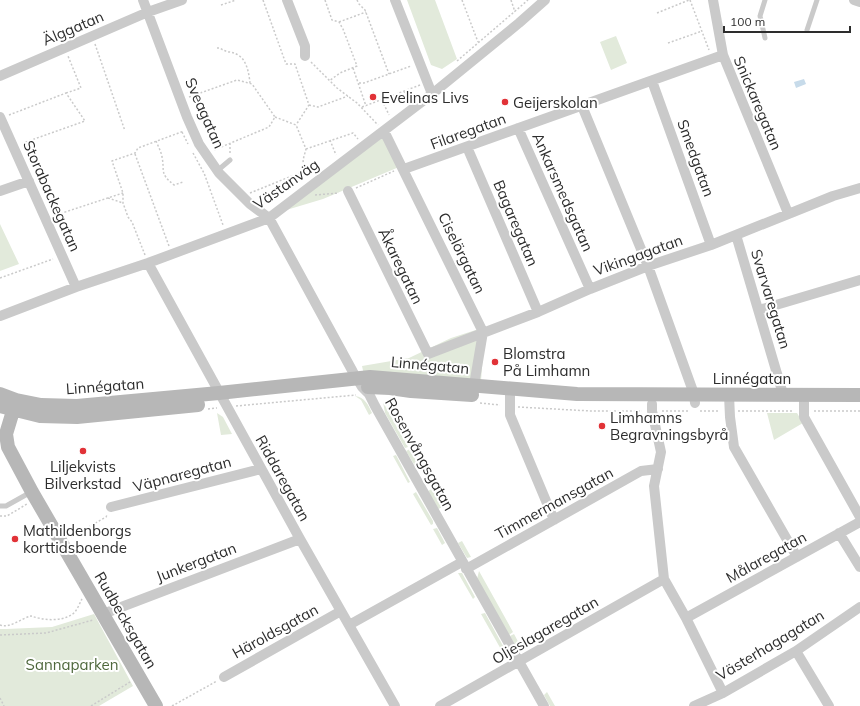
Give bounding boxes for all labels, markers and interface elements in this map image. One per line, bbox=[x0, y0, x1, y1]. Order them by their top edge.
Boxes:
street label: Älggatan bbox=[39, 7, 107, 49]
scale bar bbox=[724, 8, 850, 34]
text: 100 m bbox=[730, 14, 765, 29]
street label: Snickaregatan bbox=[730, 53, 786, 153]
street label: Sveagatan bbox=[181, 75, 229, 151]
place label: Evelinas Livs bbox=[381, 88, 469, 107]
marker: Evelinas Livs bbox=[368, 92, 378, 102]
place label: Geijerskolan bbox=[513, 93, 598, 112]
marker: Geijerskolan bbox=[500, 97, 510, 107]
street label: Filaregatan bbox=[428, 109, 508, 153]
street label: Smedgatan bbox=[673, 117, 719, 199]
street label: Ankarsmedsgatan bbox=[528, 130, 598, 254]
street label: Storabackegatan bbox=[19, 137, 85, 255]
street label: Västanväg bbox=[250, 154, 322, 214]
street label: Bagaregatan bbox=[489, 177, 543, 269]
street label: Ciselörgatan bbox=[434, 209, 490, 297]
street label: Åkaregatan bbox=[374, 224, 428, 307]
street label: Vikingagatan bbox=[591, 230, 685, 280]
street label: Svarvaregatan bbox=[747, 247, 795, 351]
place label: Blomstra På Limhamn bbox=[503, 344, 590, 380]
street label: Linnégatan bbox=[390, 352, 470, 378]
marker: Blomstra På Limhamn bbox=[490, 357, 500, 367]
street label: Linnégatan bbox=[713, 369, 791, 388]
street label: Linnégatan bbox=[65, 374, 145, 398]
street label: Rosenvångsgatan bbox=[381, 394, 459, 514]
place label: Limhamns Begravningsbyrå bbox=[610, 408, 729, 444]
marker: Limhamns Begravningsbyrå bbox=[597, 421, 607, 431]
street label: Riddaregatan bbox=[252, 432, 314, 524]
marker: Liljekvists Bilverkstad bbox=[78, 446, 88, 456]
street label: Väpnaregatan bbox=[131, 452, 233, 496]
place label: Liljekvists Bilverkstad bbox=[44, 457, 122, 493]
street label: Timmermansgatan bbox=[492, 463, 616, 543]
place label: Mathildenborgs korttidsboende bbox=[23, 521, 131, 557]
street label: Målaregatan bbox=[722, 527, 810, 587]
marker: Mathildenborgs korttidsboende bbox=[10, 534, 20, 544]
street label: Junkergatan bbox=[153, 538, 239, 586]
street label: Rudbecksgatan bbox=[91, 568, 161, 672]
street label: Oljeslagaregatan bbox=[488, 592, 602, 668]
street label: Häroldsgatan bbox=[229, 600, 321, 662]
street label: Västerhagagatan bbox=[713, 605, 827, 685]
park label: Sannaparken bbox=[26, 655, 118, 674]

